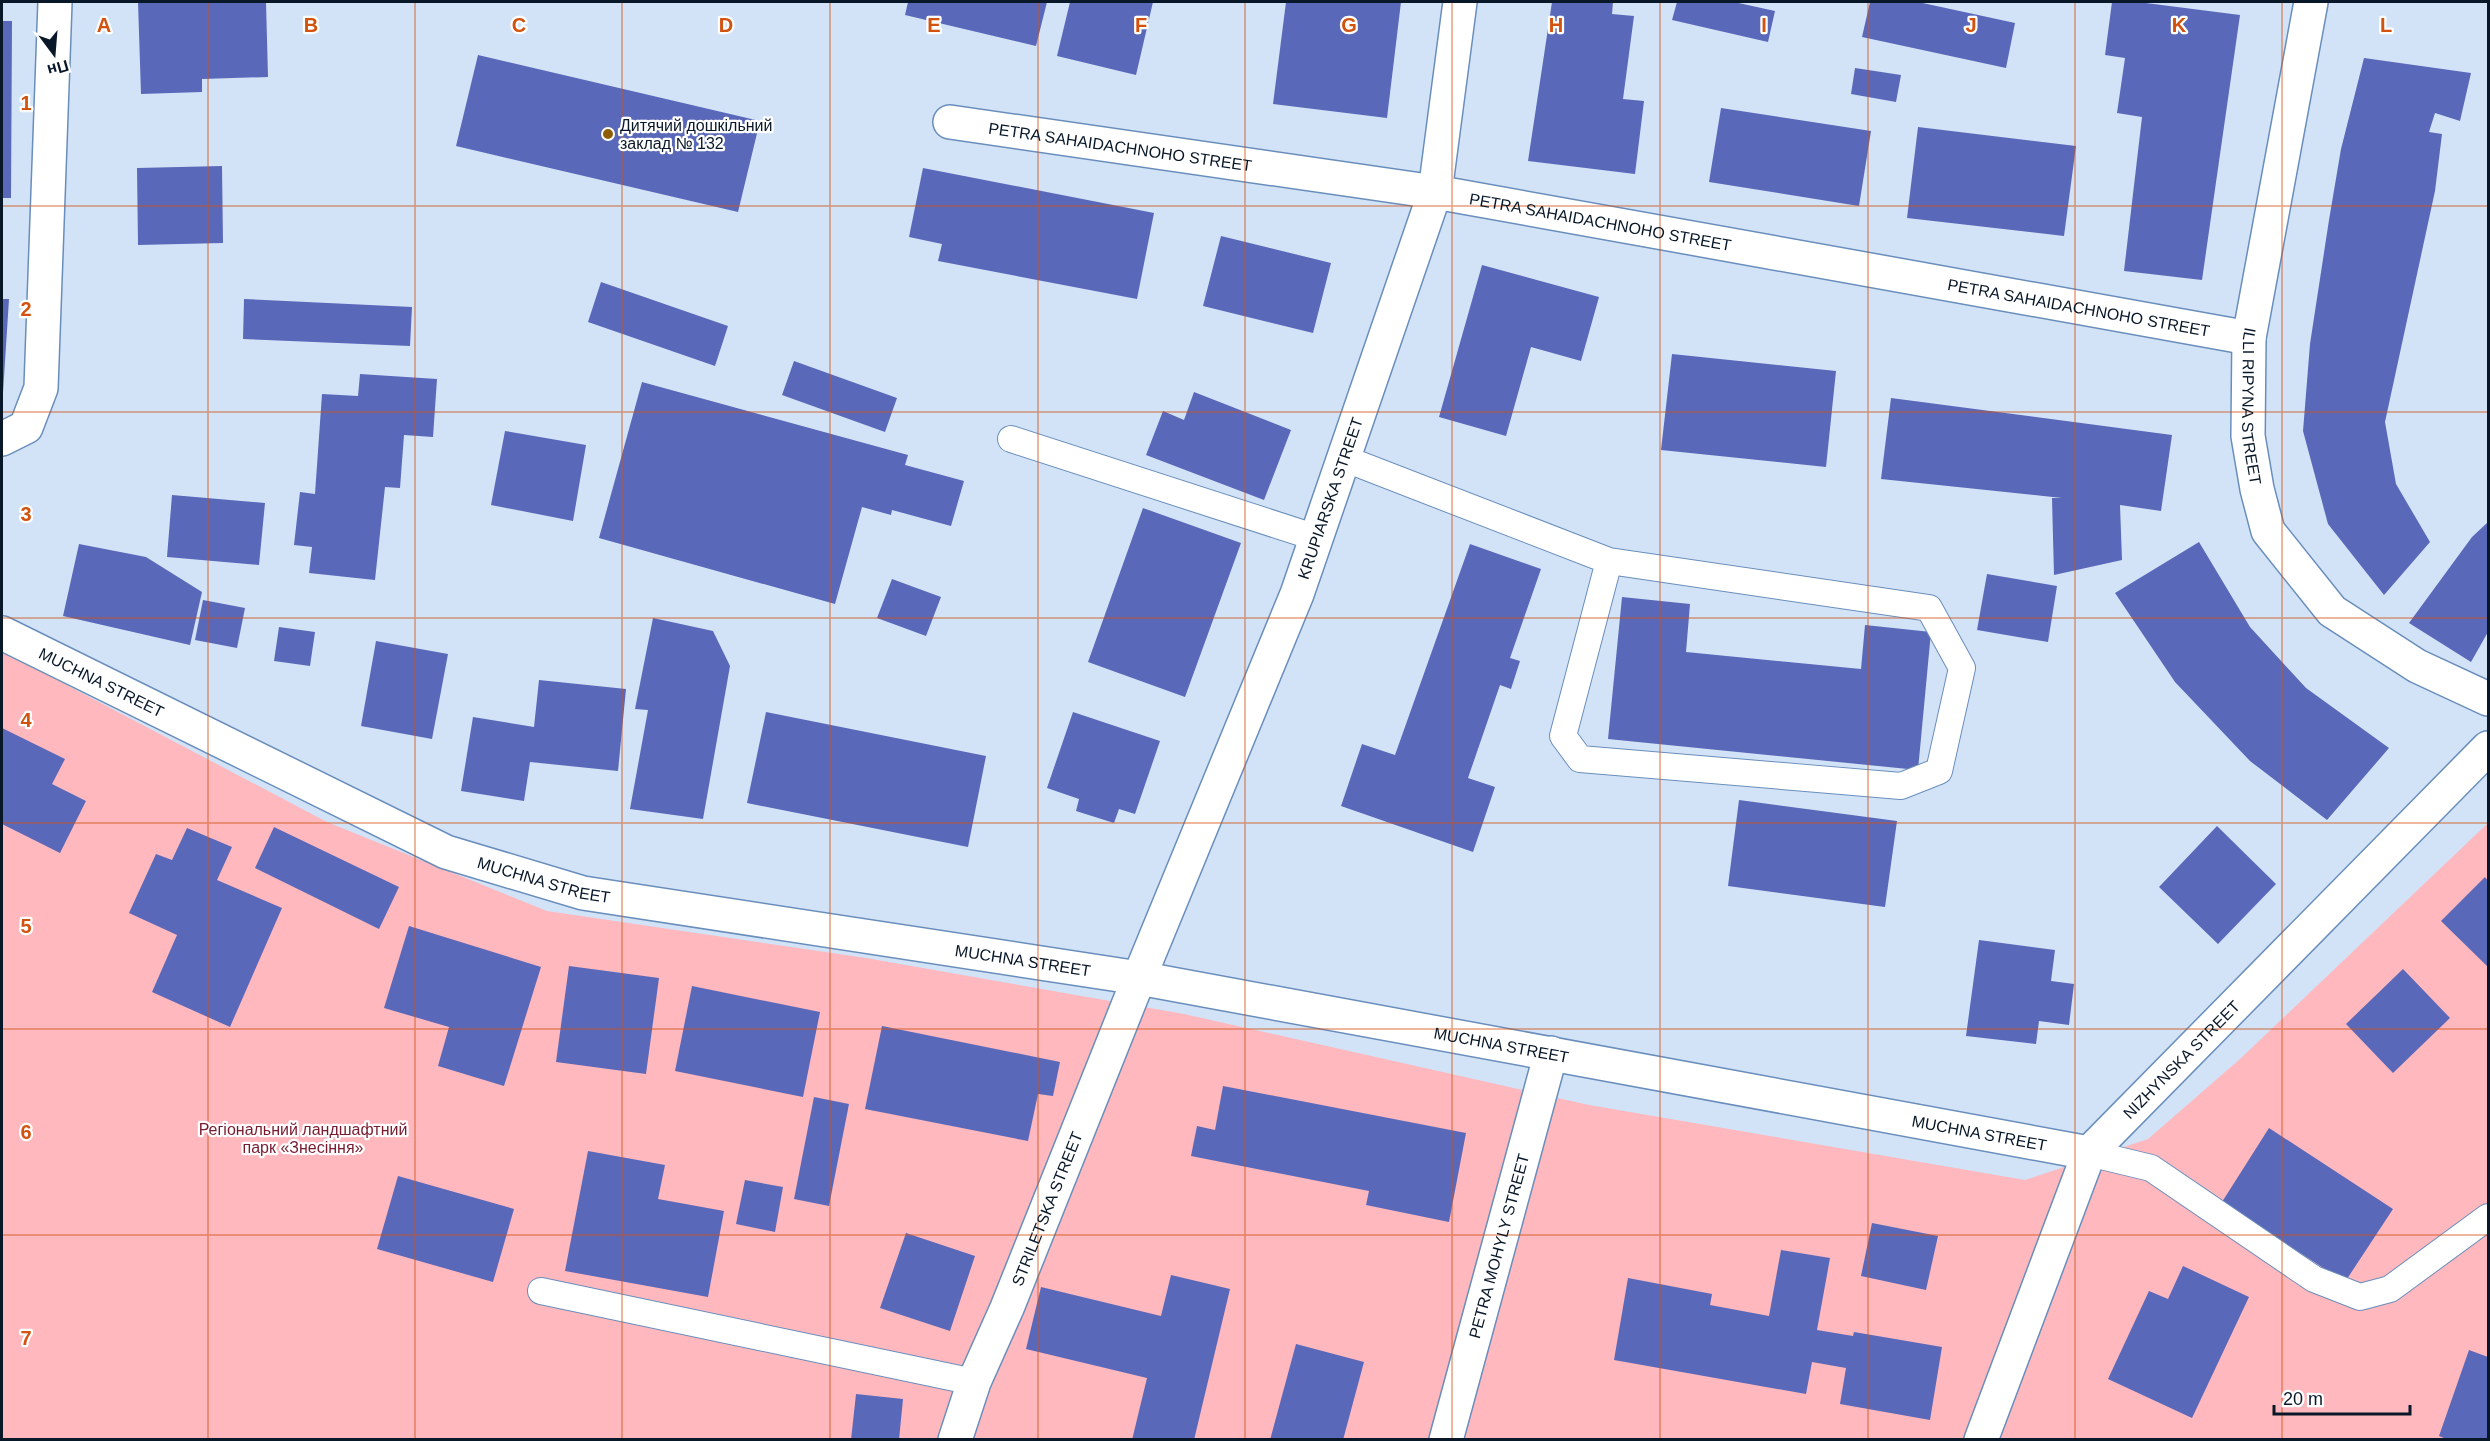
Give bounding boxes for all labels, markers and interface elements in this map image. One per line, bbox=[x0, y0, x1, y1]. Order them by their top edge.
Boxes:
text: A bbox=[97, 14, 111, 36]
text: B bbox=[304, 14, 318, 36]
text: C bbox=[512, 14, 526, 36]
text: D bbox=[719, 14, 733, 36]
text: E bbox=[927, 14, 941, 36]
text: F bbox=[1135, 14, 1147, 36]
text: G bbox=[1341, 14, 1357, 36]
text: H bbox=[1549, 14, 1563, 36]
text: I bbox=[1761, 14, 1767, 36]
text: J bbox=[1965, 14, 1977, 36]
text: K bbox=[2172, 14, 2187, 36]
text: L bbox=[2380, 14, 2392, 36]
north arrow bbox=[24, 24, 84, 84]
text: Пн bbox=[45, 57, 71, 79]
text: 1 bbox=[20, 92, 32, 114]
place label: Дитячий дошкільний заклад № 132 bbox=[620, 117, 772, 152]
street label: PETRA SAHAIDACHNOHO STREET bbox=[987, 120, 1253, 175]
marker: Дитячий дошкільний заклад № 132 bbox=[601, 127, 615, 141]
street label: PETRA SAHAIDACHNOHO STREET bbox=[1468, 190, 1733, 254]
street label: PETRA SAHAIDACHNOHO STREET bbox=[1946, 276, 2211, 340]
text: 2 bbox=[20, 298, 32, 320]
street label: ILLI RIPYNA STREET bbox=[2239, 326, 2264, 486]
street label: KRUPIARSKA STREET bbox=[1295, 415, 1366, 581]
text: 3 bbox=[20, 503, 32, 525]
street label: MUCHNA STREET bbox=[36, 645, 167, 721]
text: 4 bbox=[20, 709, 32, 731]
street label: MUCHNA STREET bbox=[475, 854, 612, 906]
text: 5 bbox=[20, 915, 32, 937]
street label: MUCHNA STREET bbox=[954, 942, 1092, 980]
street label: NIZHYNSKA STREET bbox=[2120, 997, 2243, 1122]
street label: MUCHNA STREET bbox=[1432, 1024, 1570, 1066]
street label: MUCHNA STREET bbox=[1910, 1113, 2048, 1154]
text: 6 bbox=[20, 1121, 32, 1143]
park label: Регіональний ландшафтний парк «Знесіння» bbox=[199, 1121, 407, 1156]
street label: STRILETSKA STREET bbox=[1009, 1129, 1086, 1288]
street label: PETRA MOHYLY STREET bbox=[1466, 1152, 1532, 1340]
text: 7 bbox=[20, 1327, 32, 1349]
scale bar bbox=[2274, 1378, 2410, 1416]
text: 20 m bbox=[2283, 1389, 2323, 1409]

